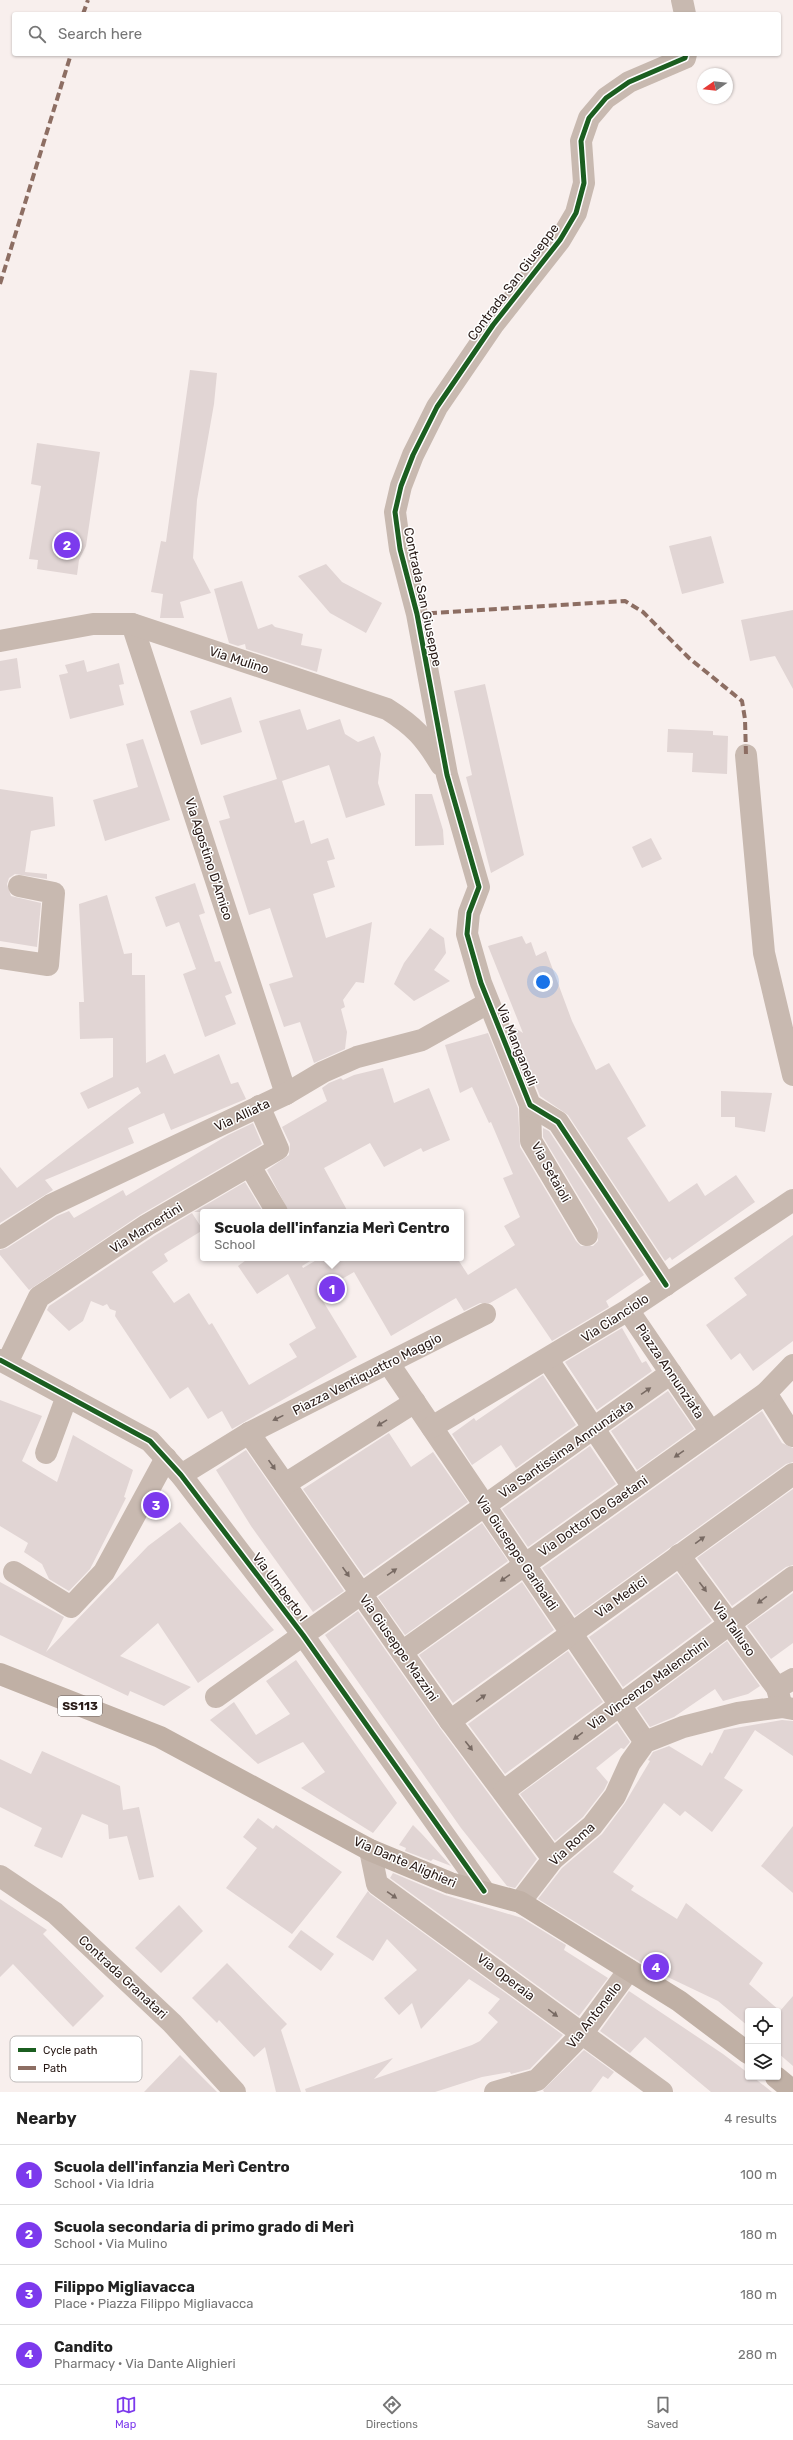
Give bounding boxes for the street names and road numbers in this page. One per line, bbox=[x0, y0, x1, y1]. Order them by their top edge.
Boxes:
street label: Contrada San Giuseppe bbox=[464, 221, 562, 343]
street label: Contrada San Giuseppe bbox=[401, 526, 445, 668]
street label: Via Mulino bbox=[207, 643, 271, 677]
street label: Via Agostino D'Amico bbox=[181, 796, 236, 922]
street label: Via Manganelli bbox=[493, 1002, 540, 1088]
street label: Via Alliata bbox=[212, 1096, 272, 1134]
street label: Via Setaioli bbox=[528, 1139, 574, 1205]
street label: Via Mamertini bbox=[107, 1200, 185, 1256]
street label: Via Cianciolo bbox=[579, 1291, 651, 1345]
street label: Piazza Annunziata bbox=[633, 1321, 707, 1421]
street label: Piazza Ventiquattro Maggio bbox=[290, 1330, 444, 1419]
street label: Via Santissima Annunziata bbox=[496, 1397, 636, 1501]
street label: Via Dottor De Gaetani bbox=[536, 1473, 650, 1559]
street label: Via Giuseppe Garibaldi bbox=[473, 1493, 561, 1613]
street label: Via Umberto I bbox=[249, 1550, 311, 1624]
street label: Via Medici bbox=[592, 1573, 650, 1621]
street label: Via Giuseppe Mazzini bbox=[357, 1592, 441, 1704]
street label: Via Talluso bbox=[709, 1599, 759, 1659]
street label: Via Vincenzo Malenchini bbox=[585, 1635, 711, 1733]
road number: SS113 bbox=[58, 1696, 102, 1716]
street label: Via Roma bbox=[546, 1819, 598, 1869]
street label: Via Dante Alighieri bbox=[351, 1834, 459, 1891]
street label: Contrada Granatari bbox=[76, 1932, 170, 2022]
street label: Via Operaia bbox=[474, 1951, 538, 2003]
street label: Via Antonello bbox=[564, 1979, 624, 2051]

